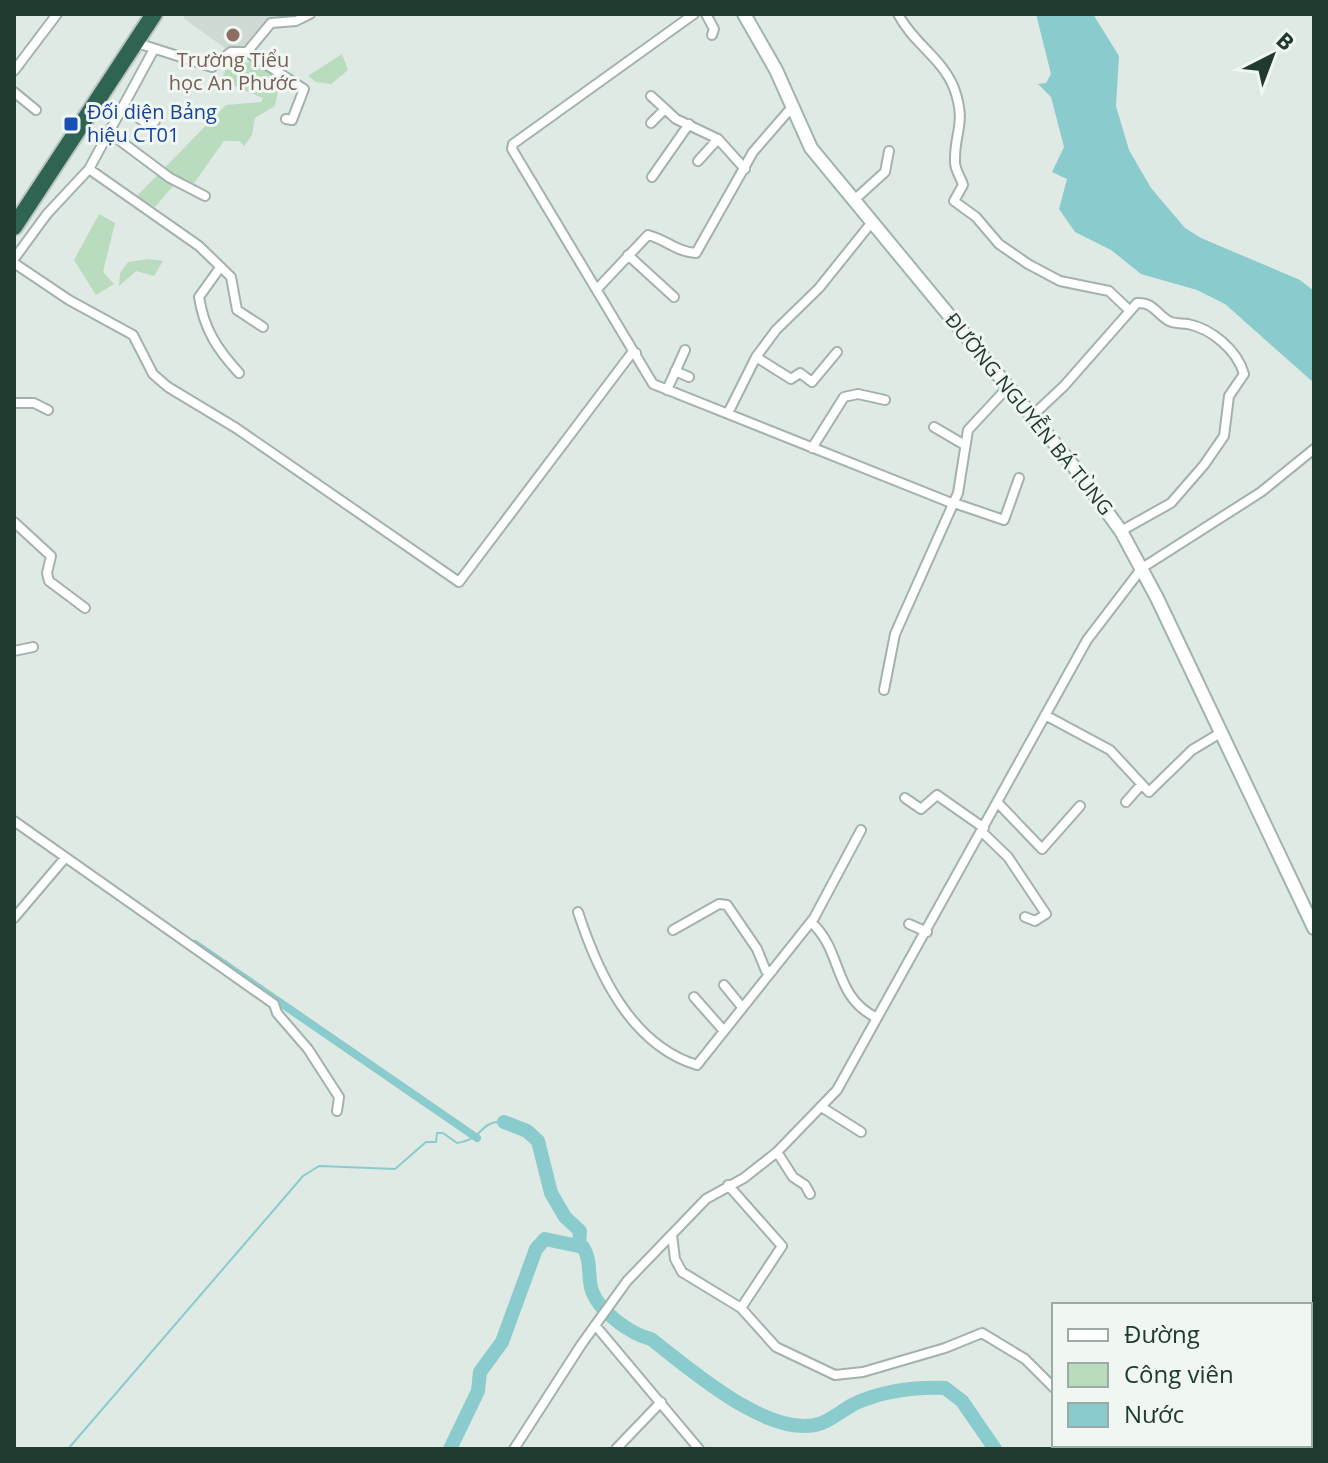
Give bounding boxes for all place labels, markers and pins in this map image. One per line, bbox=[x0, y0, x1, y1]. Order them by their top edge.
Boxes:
marker: Trường Tiểu học An Phước bbox=[224, 26, 242, 44]
place label: Trường Tiểu học An Phước bbox=[169, 46, 297, 96]
place label: Đối diện Bảng hiệu CT01 bbox=[87, 98, 217, 148]
marker: Đối diện Bảng hiệu CT01 bbox=[62, 115, 80, 133]

